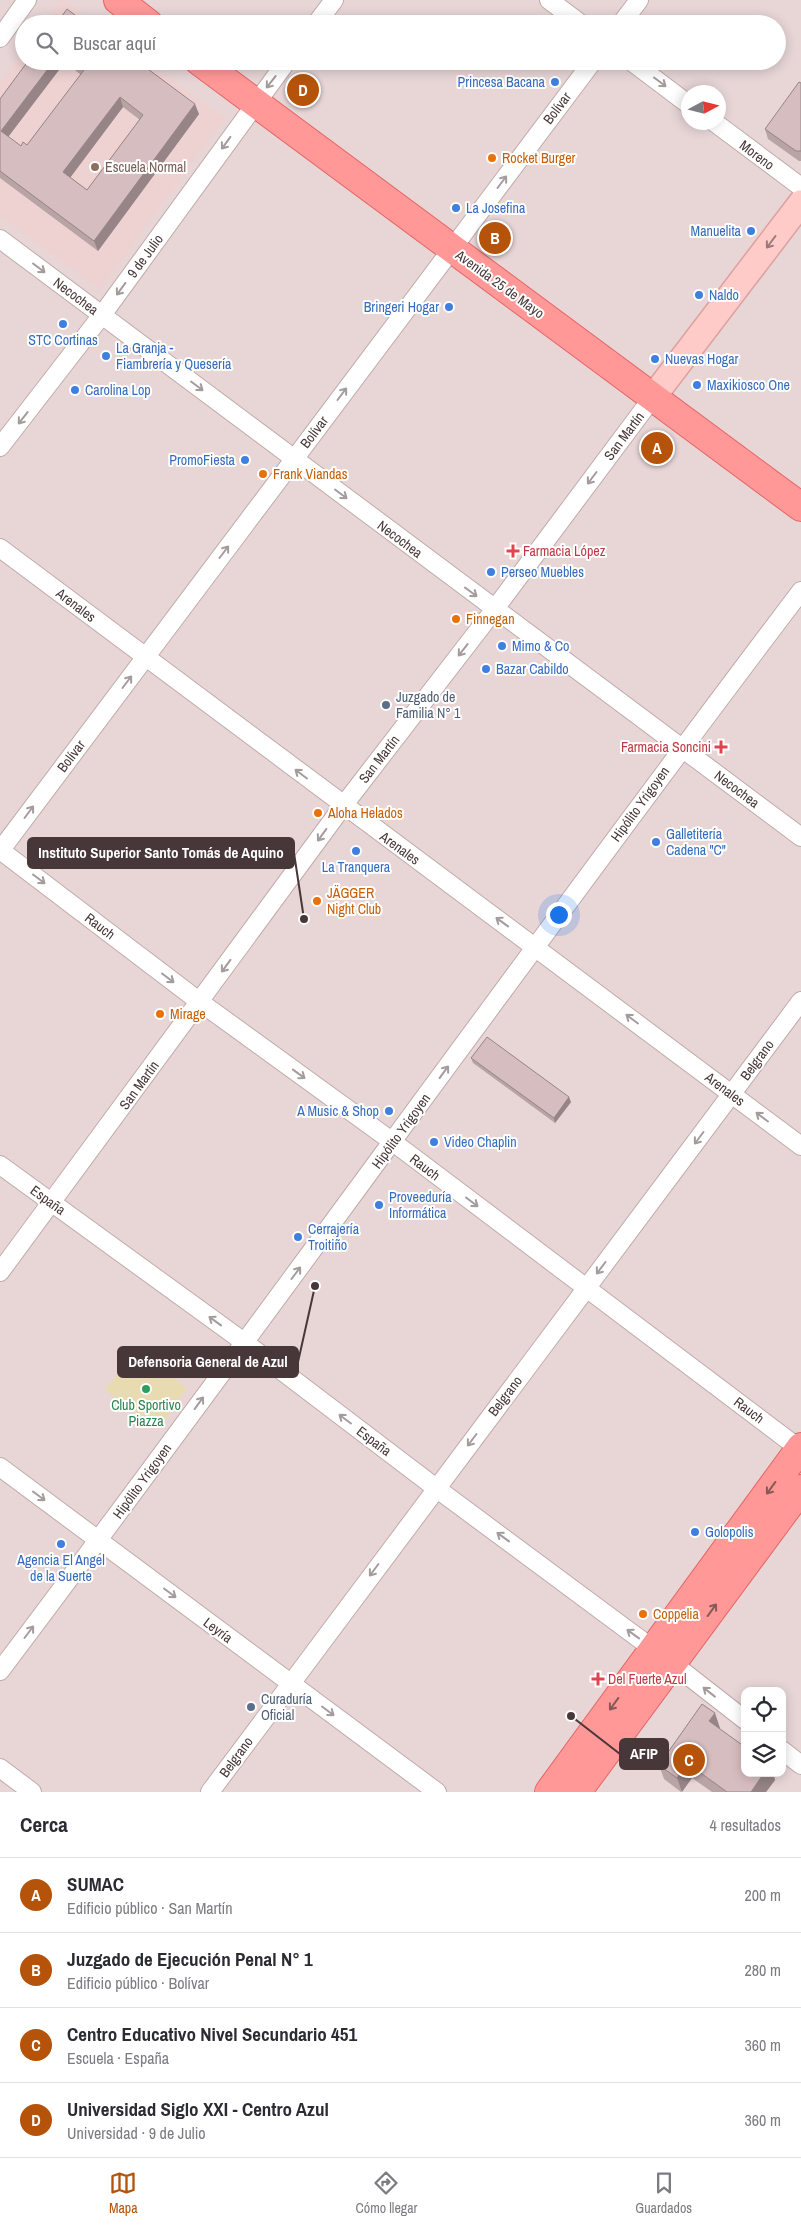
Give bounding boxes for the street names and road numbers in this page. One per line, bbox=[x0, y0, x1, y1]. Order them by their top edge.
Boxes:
street label: Bolívar bbox=[539, 88, 575, 128]
street label: Moreno bbox=[736, 136, 778, 174]
street label: 9 de Julio bbox=[123, 231, 167, 281]
street label: Avenida 25 de Mayo bbox=[451, 245, 548, 322]
street label: Necochea bbox=[50, 273, 103, 319]
street label: San Martín bbox=[600, 408, 648, 464]
street label: Bolívar bbox=[296, 412, 332, 452]
street label: Necochea bbox=[374, 516, 427, 562]
street label: Arenales bbox=[52, 584, 100, 626]
street label: San Martín bbox=[355, 731, 403, 787]
street label: Bolívar bbox=[53, 736, 89, 776]
street label: Hipólito Yrigoyen bbox=[607, 763, 673, 845]
street label: Necochea bbox=[711, 766, 764, 812]
street label: Arenales bbox=[376, 827, 424, 869]
street label: Rauch bbox=[81, 909, 119, 943]
street label: Belgrano bbox=[736, 1036, 778, 1084]
street label: San Martín bbox=[115, 1057, 163, 1113]
street label: Arenales bbox=[701, 1068, 749, 1110]
street label: Hipólito Yrigoyen bbox=[368, 1090, 434, 1172]
street label: Rauch bbox=[406, 1150, 444, 1184]
street label: España bbox=[27, 1181, 70, 1219]
street label: Belgrano bbox=[484, 1372, 526, 1420]
street label: Rauch bbox=[730, 1393, 768, 1427]
street label: España bbox=[353, 1422, 395, 1460]
street label: Hipólito Yrigoyen bbox=[109, 1440, 175, 1522]
street label: Leyría bbox=[200, 1613, 237, 1647]
street label: Belgrano bbox=[215, 1733, 257, 1781]

